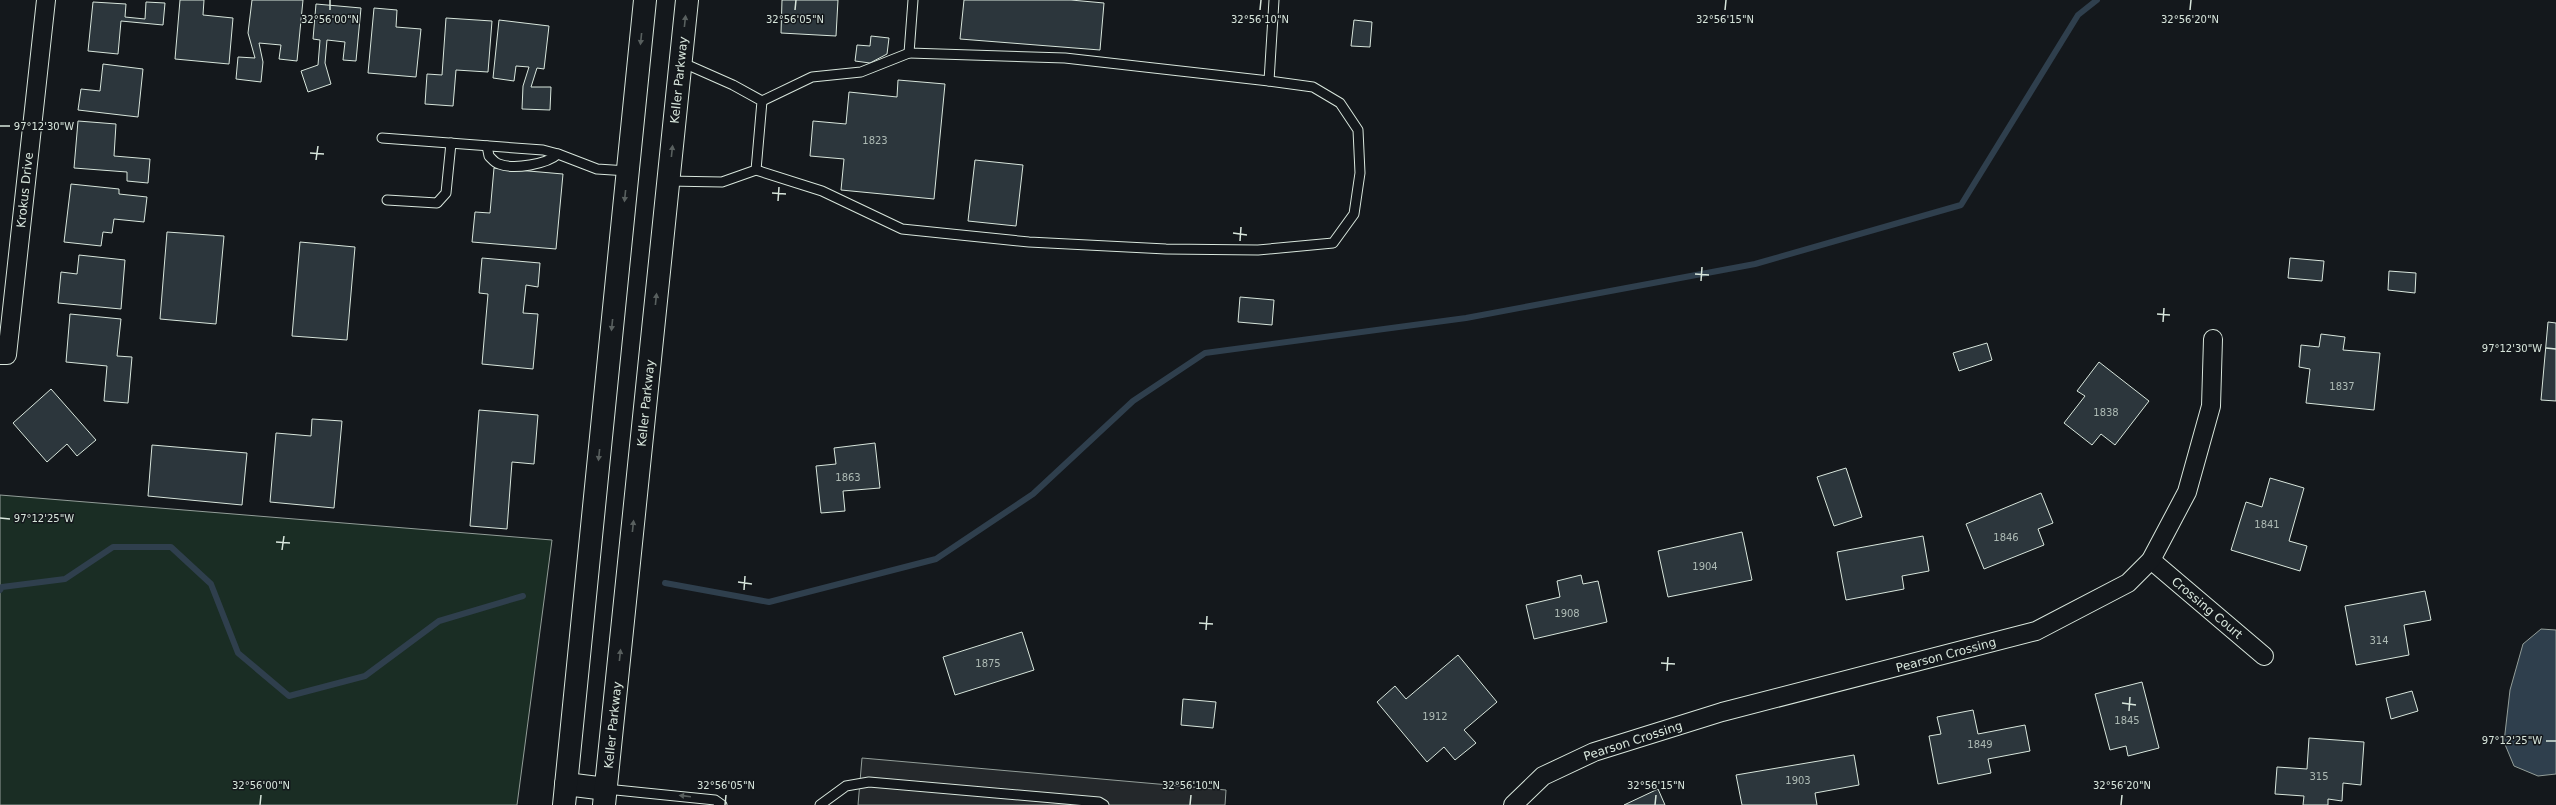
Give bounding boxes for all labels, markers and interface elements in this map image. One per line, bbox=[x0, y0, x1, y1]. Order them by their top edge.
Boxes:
text: 32°56'00"N bbox=[301, 14, 359, 25]
text: 32°56'05"N bbox=[766, 14, 824, 25]
text: 32°56'10"N bbox=[1231, 14, 1289, 25]
text: 32°56'15"N bbox=[1696, 14, 1754, 25]
text: 32°56'20"N bbox=[2161, 14, 2219, 25]
one-way arrow bbox=[681, 15, 688, 27]
one-way arrow bbox=[638, 33, 645, 45]
street label: Keller Parkway bbox=[667, 36, 691, 124]
text: 97°12'30"W bbox=[14, 121, 74, 132]
house number: 1823 bbox=[862, 135, 888, 146]
one-way arrow bbox=[668, 145, 675, 157]
street label: Krokus Drive bbox=[14, 151, 36, 229]
one-way arrow bbox=[622, 190, 629, 202]
one-way arrow bbox=[653, 293, 660, 305]
one-way arrow bbox=[609, 319, 615, 331]
text: 97°12'30"W bbox=[2482, 343, 2542, 354]
street label: Keller Parkway bbox=[634, 359, 658, 447]
house number: 1837 bbox=[2329, 381, 2355, 392]
house number: 1838 bbox=[2093, 407, 2119, 418]
one-way arrow bbox=[596, 449, 602, 461]
house number: 1863 bbox=[835, 472, 861, 483]
text: 97°12'25"W bbox=[14, 513, 74, 524]
one-way arrow bbox=[630, 519, 637, 532]
house number: 1841 bbox=[2254, 519, 2280, 530]
house number: 1846 bbox=[1993, 532, 2019, 543]
house number: 1904 bbox=[1692, 561, 1718, 572]
street label: Crossing Court bbox=[2169, 574, 2246, 642]
house number: 1908 bbox=[1554, 608, 1580, 619]
street label: Pearson Crossing bbox=[1894, 635, 1998, 675]
house number: 314 bbox=[2369, 635, 2389, 646]
one-way arrow bbox=[617, 649, 623, 661]
house number: 1875 bbox=[975, 658, 1001, 669]
street label: Keller Parkway bbox=[601, 681, 625, 769]
house number: 1912 bbox=[1422, 711, 1448, 722]
house number: 1845 bbox=[2114, 715, 2140, 726]
street label: Pearson Crossing bbox=[1582, 718, 1684, 764]
text: 97°12'25"W bbox=[2482, 735, 2542, 746]
house number: 1849 bbox=[1967, 739, 1993, 750]
house number: 315 bbox=[2309, 771, 2329, 782]
house number: 1903 bbox=[1785, 775, 1811, 786]
text: 32°56'00"N bbox=[232, 780, 290, 791]
text: 32°56'05"N bbox=[697, 780, 755, 791]
text: 32°56'10"N bbox=[1162, 780, 1220, 791]
text: 32°56'15"N bbox=[1627, 780, 1685, 791]
text: 32°56'20"N bbox=[2093, 780, 2151, 791]
one-way arrow bbox=[679, 793, 691, 799]

